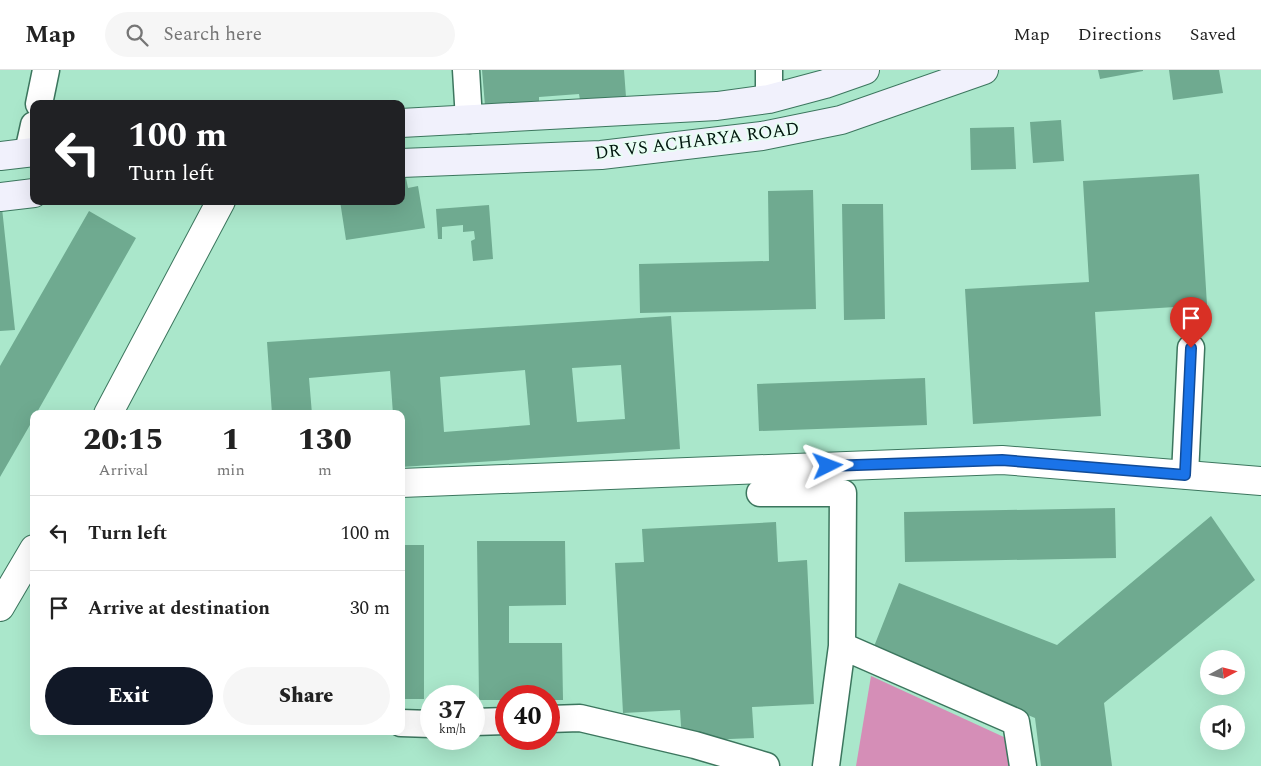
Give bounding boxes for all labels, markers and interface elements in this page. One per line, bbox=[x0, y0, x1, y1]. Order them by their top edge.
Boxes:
search box bbox=[105, 12, 455, 57]
text: Map bbox=[25, 17, 75, 53]
text: Search here bbox=[163, 20, 262, 49]
icon: search bbox=[123, 21, 151, 49]
text: Map bbox=[1014, 21, 1050, 48]
text: Directions bbox=[1078, 21, 1162, 48]
text: Saved bbox=[1190, 21, 1236, 48]
text: 100 m bbox=[128, 109, 227, 162]
street label: DR VS ACHARYA ROAD bbox=[593, 115, 801, 167]
icon: left bbox=[45, 120, 110, 185]
text: Turn left bbox=[128, 157, 214, 190]
pin bbox=[1170, 297, 1212, 348]
icon: arrive bbox=[1177, 304, 1205, 332]
text: 20:15 bbox=[83, 417, 164, 463]
text: 1 bbox=[222, 417, 240, 463]
text: 130 bbox=[298, 417, 352, 463]
position arrow bbox=[801, 439, 853, 491]
text: Arrival bbox=[98, 458, 148, 482]
text: min bbox=[217, 458, 245, 482]
text: m bbox=[318, 458, 332, 482]
icon: left bbox=[45, 519, 73, 547]
text: Turn left bbox=[88, 519, 167, 548]
text: 100 m bbox=[340, 519, 390, 548]
icon: arrive bbox=[45, 594, 73, 622]
text: Arrive at destination bbox=[88, 594, 270, 623]
text: 30 m bbox=[350, 594, 390, 623]
north arrow bbox=[1200, 650, 1245, 695]
map controls bbox=[1200, 650, 1245, 750]
button: Exit bbox=[45, 667, 213, 725]
button: Share bbox=[223, 667, 390, 725]
speed limit sign: 40 bbox=[495, 685, 560, 750]
text: 37 bbox=[438, 692, 467, 730]
button: sound bbox=[1200, 705, 1245, 750]
text: km/h bbox=[439, 720, 466, 739]

